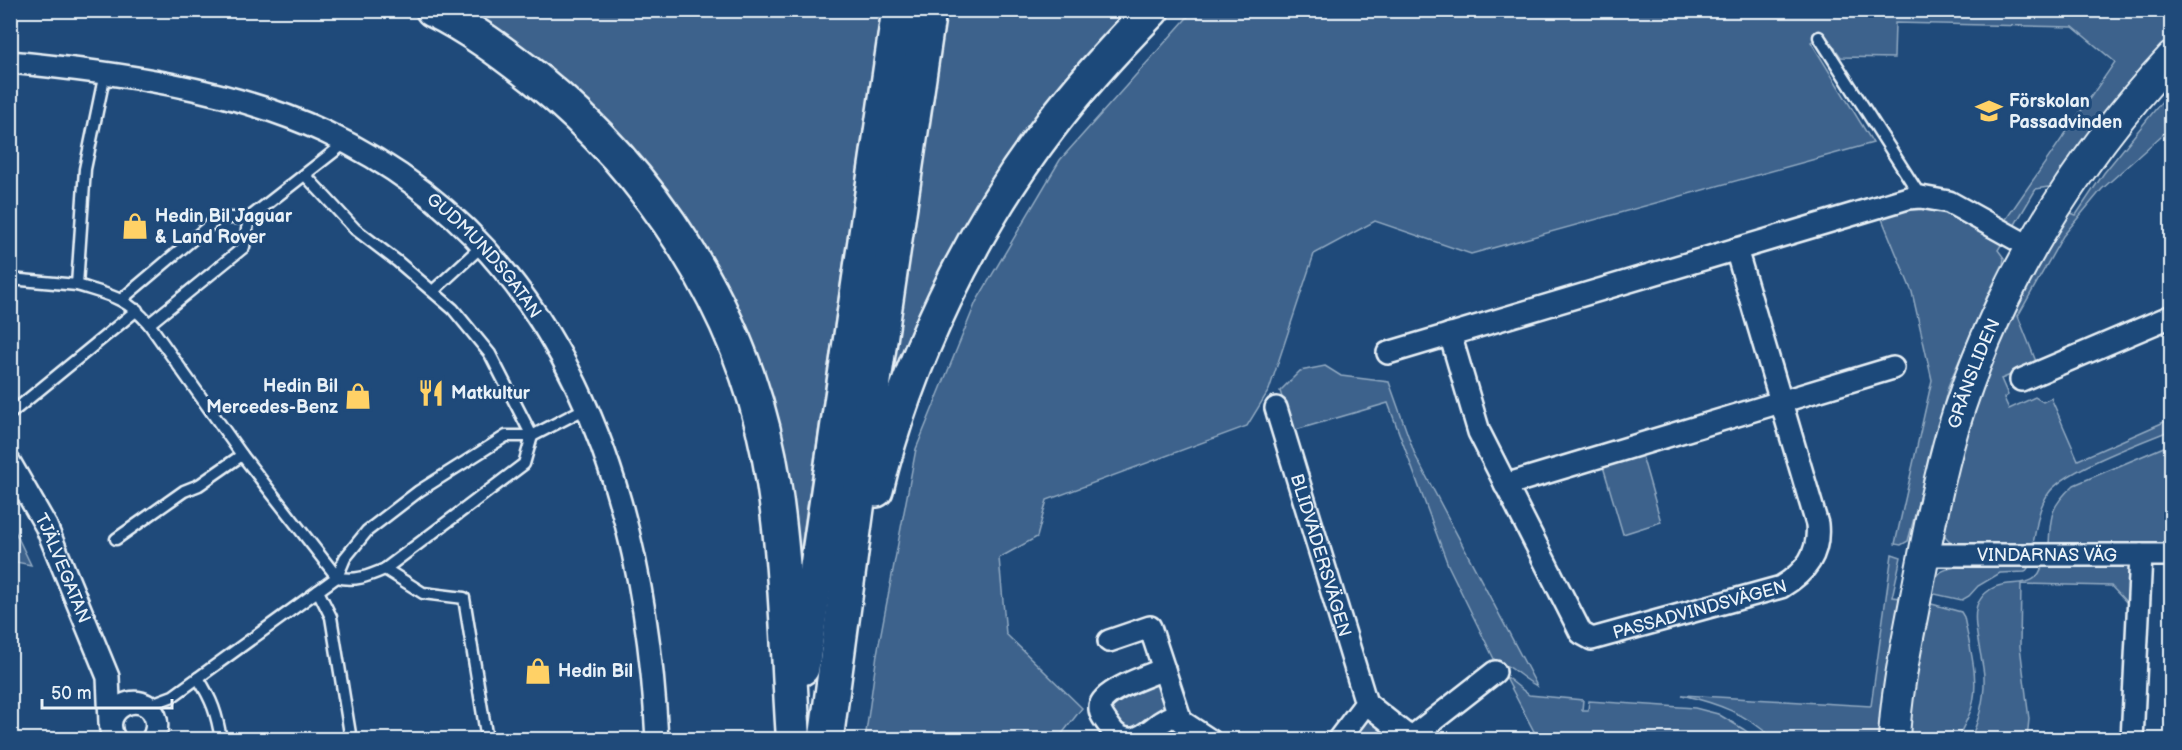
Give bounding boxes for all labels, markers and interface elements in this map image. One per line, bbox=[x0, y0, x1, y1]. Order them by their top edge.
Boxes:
place label: Förskolan Passadvinden bbox=[2009, 91, 2122, 133]
school or university icon: Förskolan Passadvinden bbox=[1974, 96, 2004, 126]
street label: GUDMUNDSGATAN bbox=[422, 189, 546, 322]
place label: Hedin Bil Jaguar & Land Rover bbox=[155, 206, 293, 248]
shop icon: Hedin Bil Jaguar & Land Rover bbox=[120, 211, 150, 241]
street label: GRÄNSLIDEN bbox=[1944, 315, 2005, 431]
place label: Hedin Bil Mercedes-Benz bbox=[206, 376, 338, 418]
restaurant icon: Matkultur bbox=[416, 378, 446, 408]
shop icon: Hedin Bil Mercedes-Benz bbox=[343, 381, 373, 411]
place label: Matkultur bbox=[451, 383, 531, 404]
street label: BLIDVÄDERSVÄGEN bbox=[1286, 471, 1355, 639]
street label: TJÄLVEGATAN bbox=[30, 510, 95, 626]
street label: VINDARNAS VÄG bbox=[1977, 544, 2117, 566]
street label: PASSADVINDSVÄGEN bbox=[1611, 576, 1789, 644]
shop icon: Hedin Bil bbox=[523, 656, 553, 686]
place label: Hedin Bil bbox=[558, 661, 633, 682]
scale bar bbox=[42, 672, 172, 710]
text: 50 m bbox=[51, 683, 92, 704]

